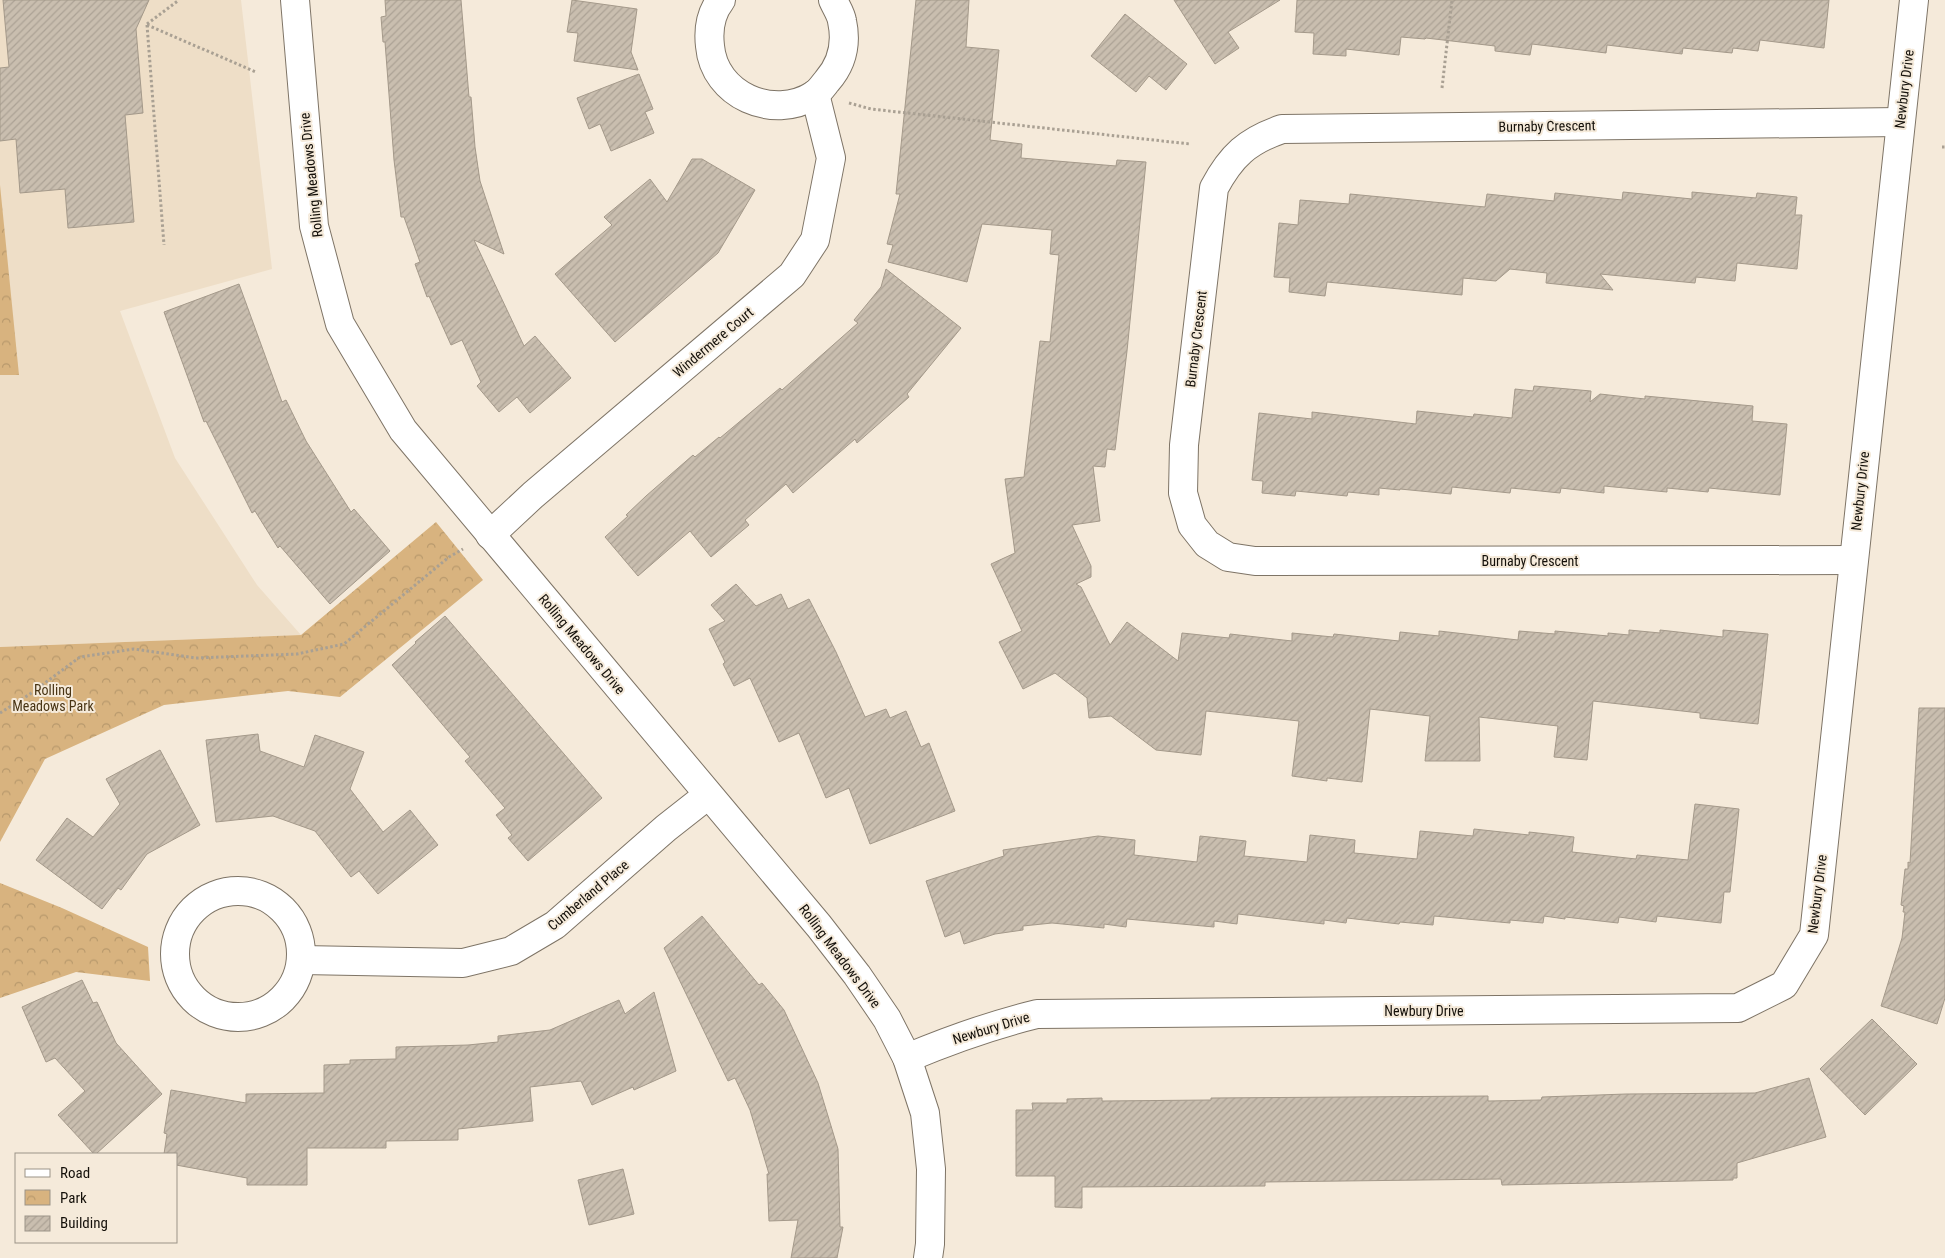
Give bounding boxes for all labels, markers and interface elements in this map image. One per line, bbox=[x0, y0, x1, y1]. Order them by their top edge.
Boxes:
street label: Newbury Drive bbox=[1891, 48, 1917, 129]
street label: Rolling Meadows Drive bbox=[296, 111, 326, 238]
street label: Burnaby Crescent bbox=[1498, 117, 1596, 135]
street label: Burnaby Crescent bbox=[1182, 290, 1210, 388]
street label: Windermere Court bbox=[670, 304, 756, 380]
street label: Newbury Drive bbox=[1848, 450, 1872, 531]
street label: Burnaby Crescent bbox=[1481, 553, 1579, 569]
street label: Rolling Meadows Drive bbox=[536, 591, 629, 698]
park label: Rolling Meadows Park bbox=[12, 682, 94, 714]
street label: Newbury Drive bbox=[1804, 853, 1830, 934]
street label: Cumberland Place bbox=[544, 856, 632, 933]
street label: Rolling Meadows Drive bbox=[796, 901, 884, 1011]
street label: Newbury Drive bbox=[1384, 1003, 1464, 1019]
street label: Newbury Drive bbox=[951, 1009, 1032, 1047]
legend bbox=[15, 1153, 178, 1243]
text: Road bbox=[60, 1164, 90, 1182]
text: Park bbox=[60, 1189, 87, 1207]
text: Building bbox=[60, 1214, 108, 1232]

